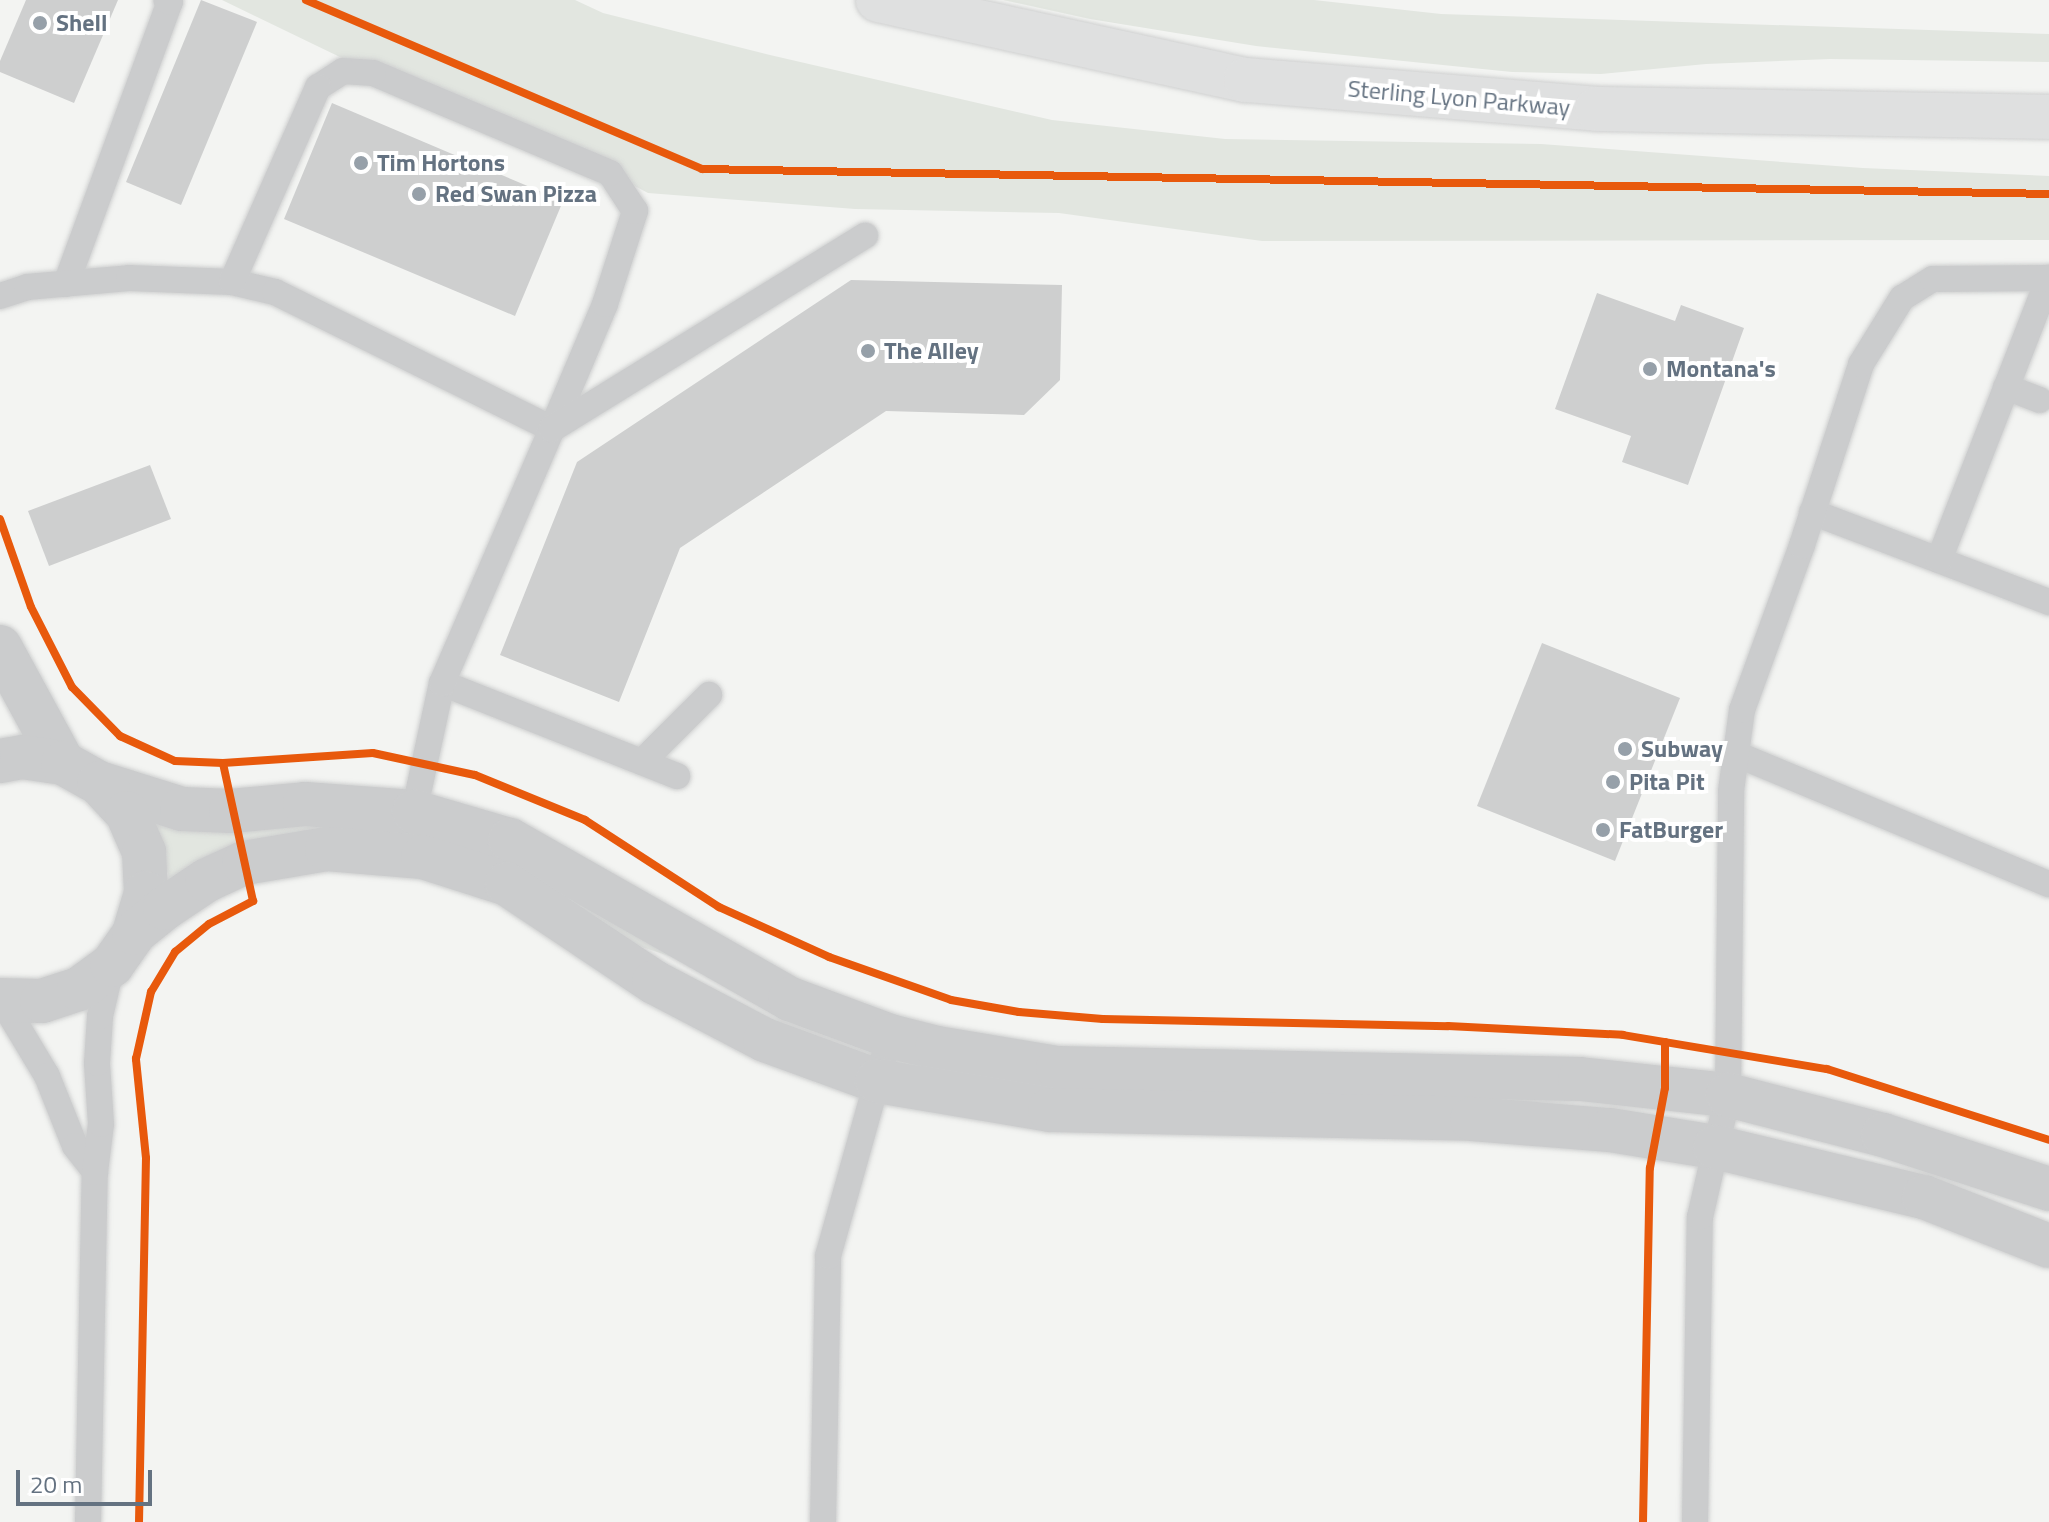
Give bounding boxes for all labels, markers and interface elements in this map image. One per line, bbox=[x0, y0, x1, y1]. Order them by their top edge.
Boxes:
place label: Shell bbox=[56, 9, 108, 37]
marker: Shell bbox=[31, 14, 49, 32]
street label: Sterling Lyon Parkway bbox=[1347, 74, 1571, 122]
place label: Tim Hortons bbox=[377, 149, 505, 177]
marker: Tim Hortons bbox=[352, 154, 370, 172]
place label: Red Swan Pizza bbox=[435, 180, 597, 208]
marker: Red Swan Pizza bbox=[410, 185, 428, 203]
place label: The Alley bbox=[884, 337, 979, 365]
marker: The Alley bbox=[859, 342, 877, 360]
place label: Montana's bbox=[1666, 355, 1776, 383]
marker: Montana's bbox=[1641, 360, 1659, 378]
place label: Subway bbox=[1641, 735, 1723, 763]
marker: Subway bbox=[1616, 740, 1634, 758]
place label: Pita Pit bbox=[1629, 768, 1705, 796]
marker: Pita Pit bbox=[1604, 773, 1622, 791]
place label: FatBurger bbox=[1619, 816, 1723, 844]
marker: FatBurger bbox=[1594, 821, 1612, 839]
scale bar bbox=[20, 1454, 156, 1504]
text: 20 m bbox=[30, 1466, 82, 1502]

